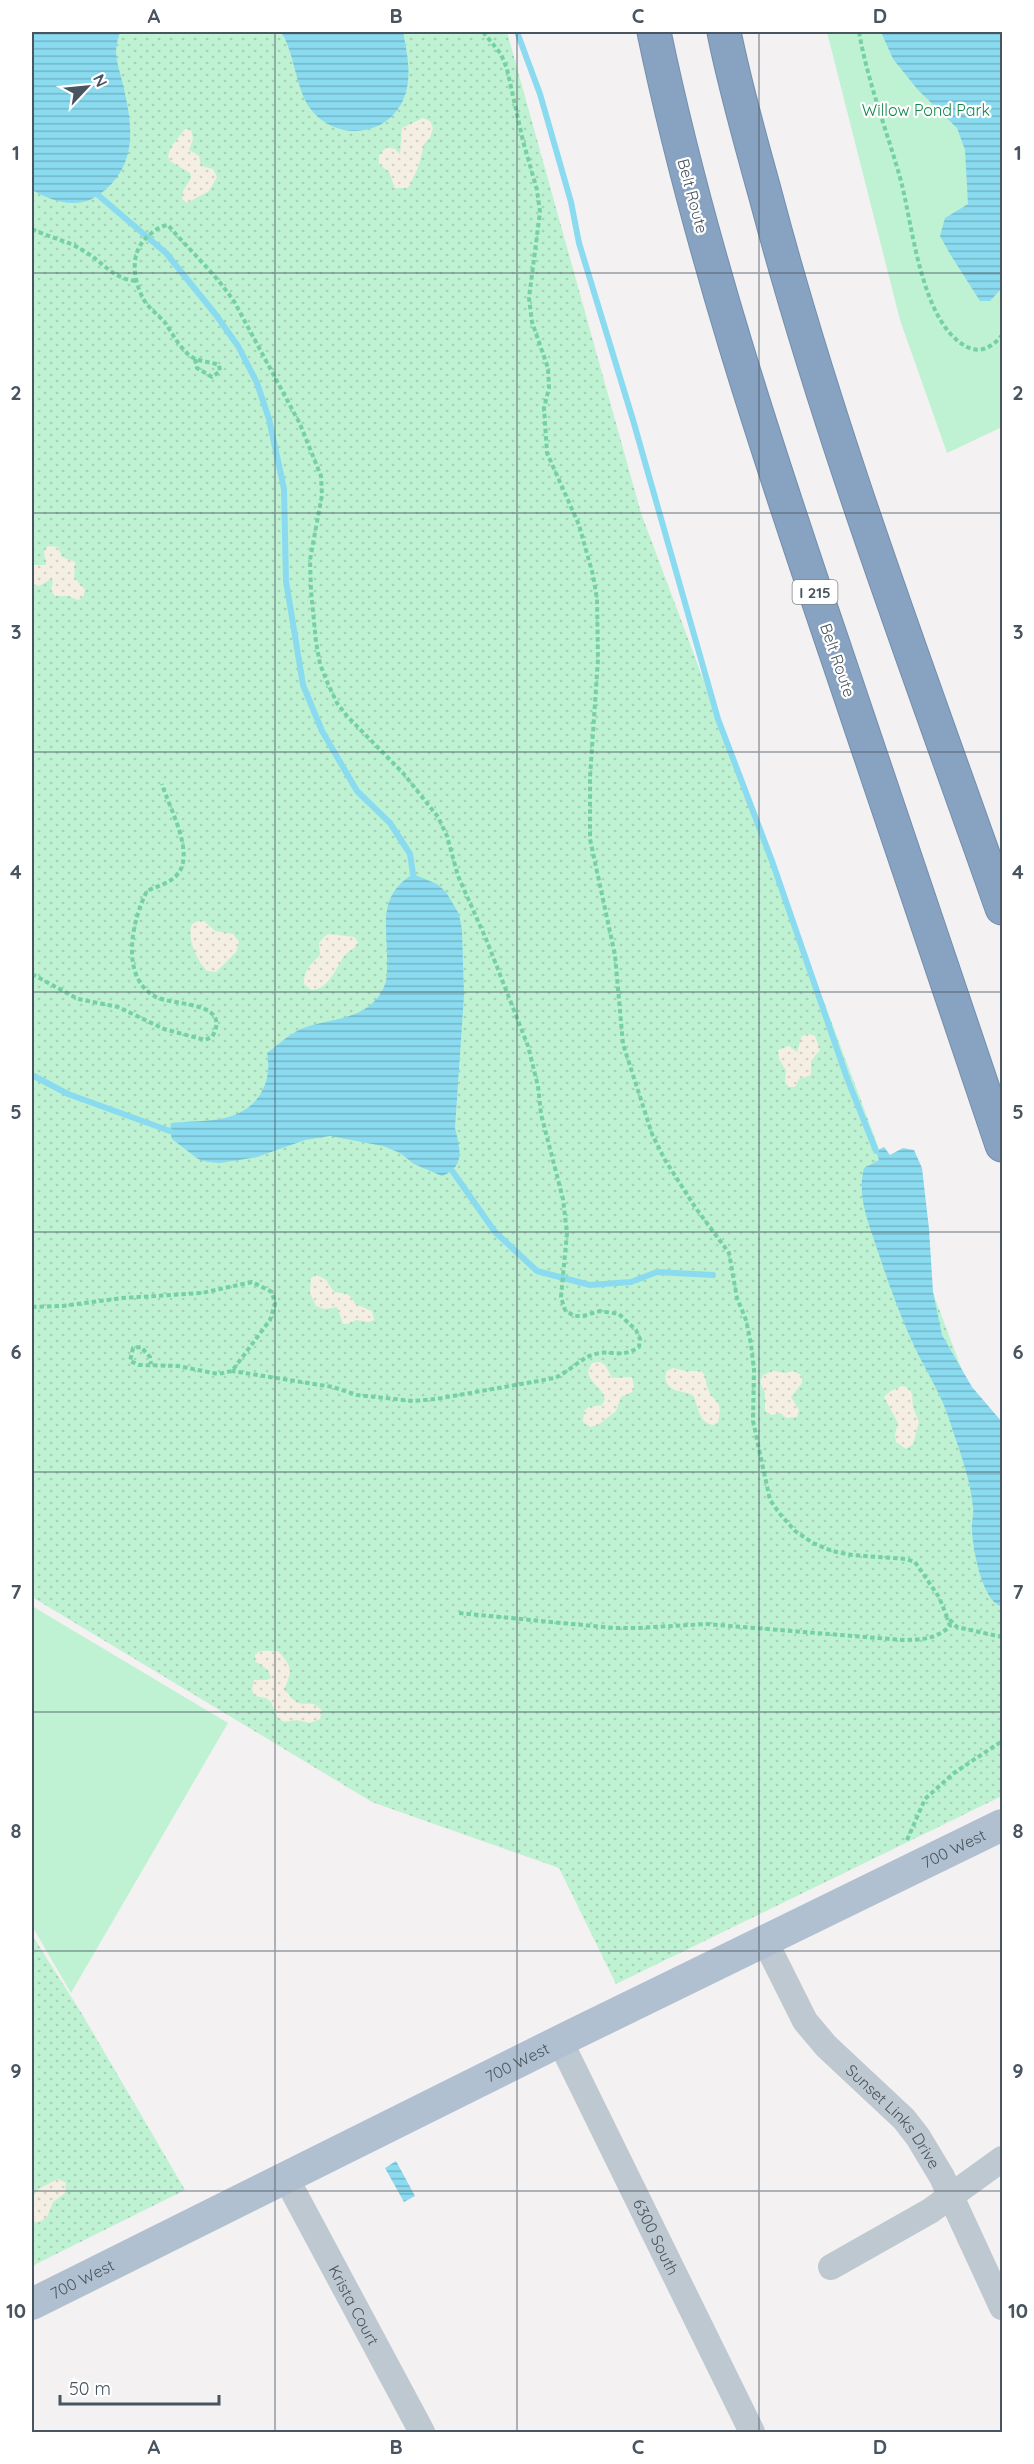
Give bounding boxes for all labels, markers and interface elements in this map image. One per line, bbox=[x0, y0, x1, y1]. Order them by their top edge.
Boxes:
text: A bbox=[148, 3, 161, 28]
text: B bbox=[389, 3, 403, 28]
text: C bbox=[632, 3, 645, 28]
text: D bbox=[873, 3, 887, 28]
north arrow bbox=[57, 57, 117, 117]
text: N bbox=[89, 71, 112, 90]
park label: Willow Pond Park bbox=[862, 100, 990, 120]
text: 1 bbox=[12, 140, 20, 165]
text: 1 bbox=[1014, 140, 1022, 165]
street label: Belt Route bbox=[673, 156, 713, 236]
text: 2 bbox=[10, 380, 22, 405]
text: 2 bbox=[1012, 380, 1024, 405]
road number: I 215 bbox=[792, 580, 838, 604]
text: 3 bbox=[11, 619, 21, 644]
text: 3 bbox=[1013, 619, 1023, 644]
street label: Belt Route bbox=[816, 621, 860, 699]
text: 4 bbox=[10, 859, 22, 884]
text: 4 bbox=[1012, 859, 1024, 884]
text: 5 bbox=[10, 1099, 22, 1124]
text: 5 bbox=[1012, 1099, 1024, 1124]
text: 6 bbox=[10, 1339, 22, 1364]
text: 6 bbox=[1012, 1339, 1024, 1364]
text: 7 bbox=[11, 1579, 22, 1604]
text: 7 bbox=[1013, 1579, 1024, 1604]
text: 8 bbox=[11, 1818, 22, 1843]
text: 8 bbox=[1013, 1818, 1024, 1843]
street label: 700 West bbox=[918, 1825, 989, 1873]
street label: 700 West bbox=[482, 2038, 552, 2087]
text: 9 bbox=[10, 2058, 22, 2083]
text: 9 bbox=[1012, 2058, 1024, 2083]
street label: Sunset Links Drive bbox=[842, 2060, 945, 2172]
street label: 6300 South bbox=[629, 2195, 683, 2278]
street label: 700 West bbox=[47, 2255, 117, 2303]
street label: Krista Court bbox=[324, 2261, 384, 2349]
text: 10 bbox=[6, 2298, 26, 2323]
text: 10 bbox=[1008, 2298, 1028, 2323]
scale bar bbox=[60, 2368, 219, 2406]
text: 50 m bbox=[69, 2377, 111, 2400]
text: A bbox=[148, 2434, 161, 2459]
text: B bbox=[389, 2434, 403, 2459]
text: C bbox=[632, 2434, 645, 2459]
text: D bbox=[873, 2434, 887, 2459]

